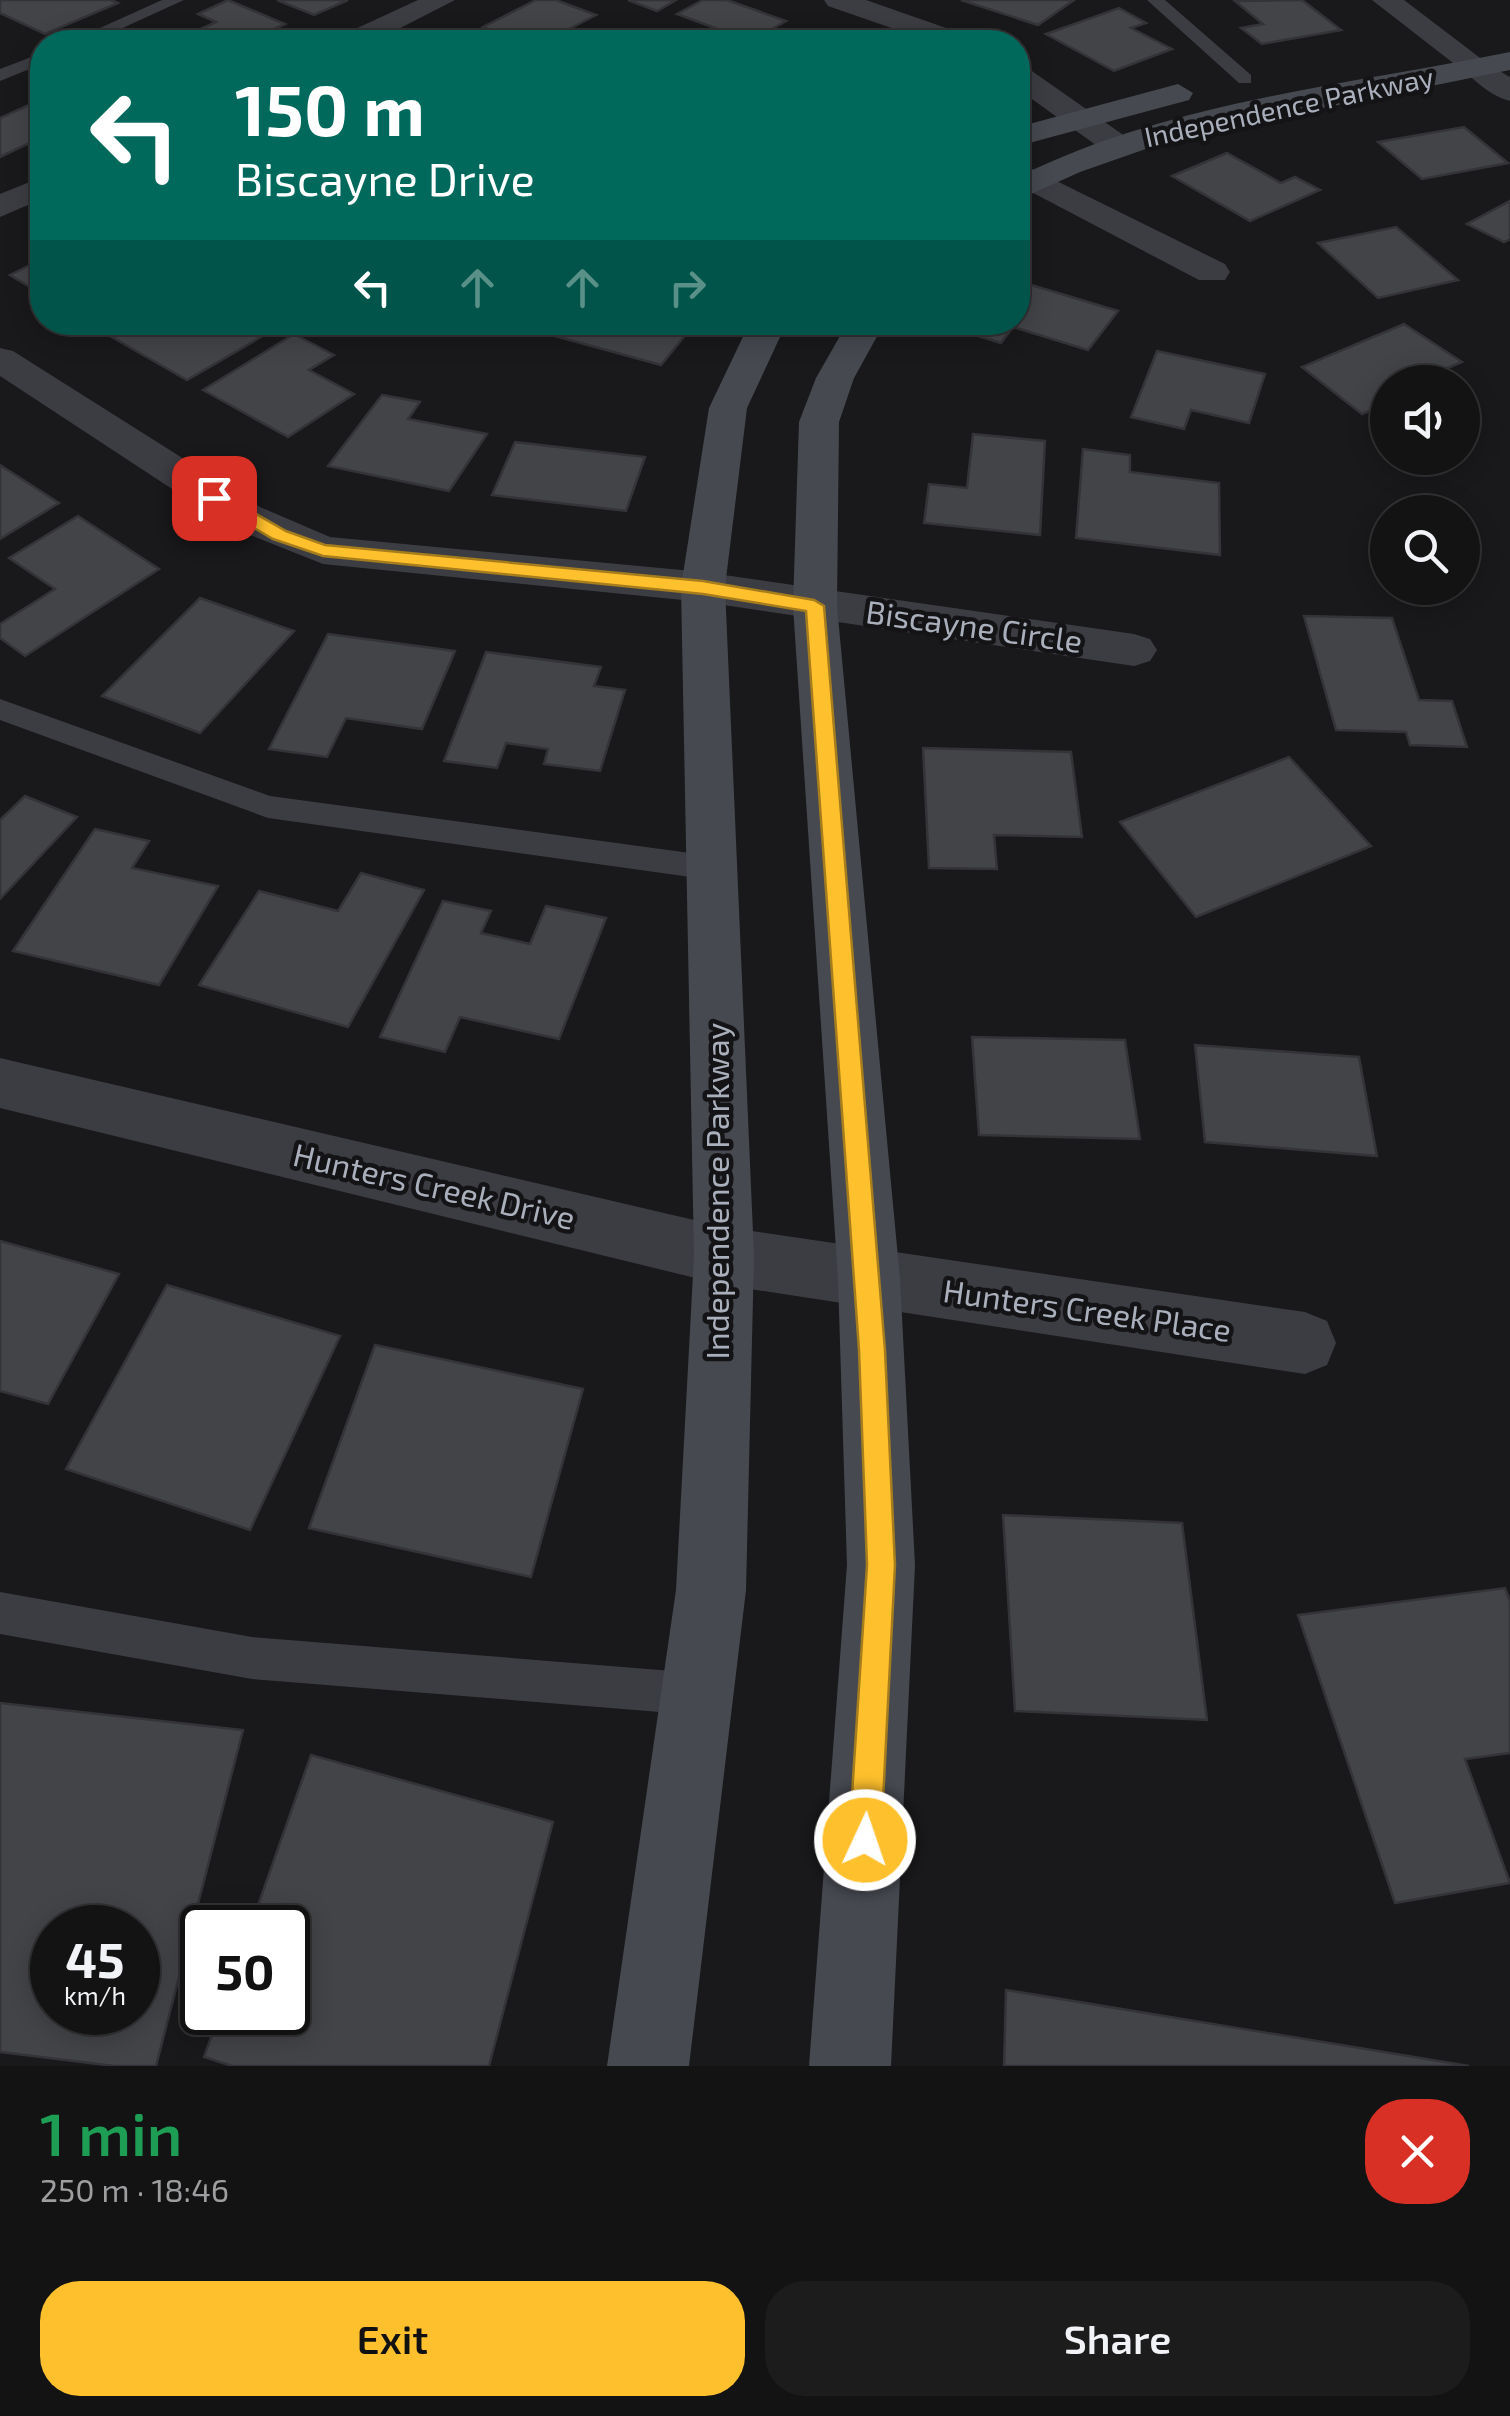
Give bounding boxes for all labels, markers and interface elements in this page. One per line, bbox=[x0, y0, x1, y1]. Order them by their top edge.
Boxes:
street label: Independence Parkway bbox=[1141, 59, 1437, 153]
text: 150 m bbox=[235, 66, 425, 150]
icon: left bbox=[70, 70, 200, 200]
text: Biscayne Drive bbox=[235, 151, 535, 205]
icon: left bbox=[345, 260, 400, 315]
icon: ahead bbox=[450, 260, 505, 315]
icon: ahead bbox=[555, 260, 610, 315]
icon: right bbox=[660, 260, 715, 315]
map controls bbox=[1370, 365, 1480, 605]
button: sound bbox=[1370, 365, 1480, 475]
pin bbox=[172, 456, 257, 541]
icon: arrive bbox=[187, 471, 242, 526]
button: search bbox=[1370, 495, 1480, 605]
street label: Biscayne Circle bbox=[864, 591, 1085, 659]
street label: Independence Parkway bbox=[697, 1023, 735, 1359]
street label: Hunters Creek Drive bbox=[290, 1134, 579, 1236]
street label: Hunters Creek Place bbox=[941, 1270, 1234, 1348]
position arrow bbox=[813, 1788, 917, 1892]
speed limit sign: 50 bbox=[180, 1905, 310, 2035]
text: 45 bbox=[65, 1928, 125, 1988]
text: km/h bbox=[64, 1980, 126, 2010]
text: 1 min bbox=[40, 2096, 182, 2168]
button: close bbox=[1365, 2099, 1470, 2204]
text: 250 m · 18:46 bbox=[40, 2170, 229, 2208]
button: Exit bbox=[40, 2281, 745, 2396]
button: Share bbox=[765, 2281, 1470, 2396]

